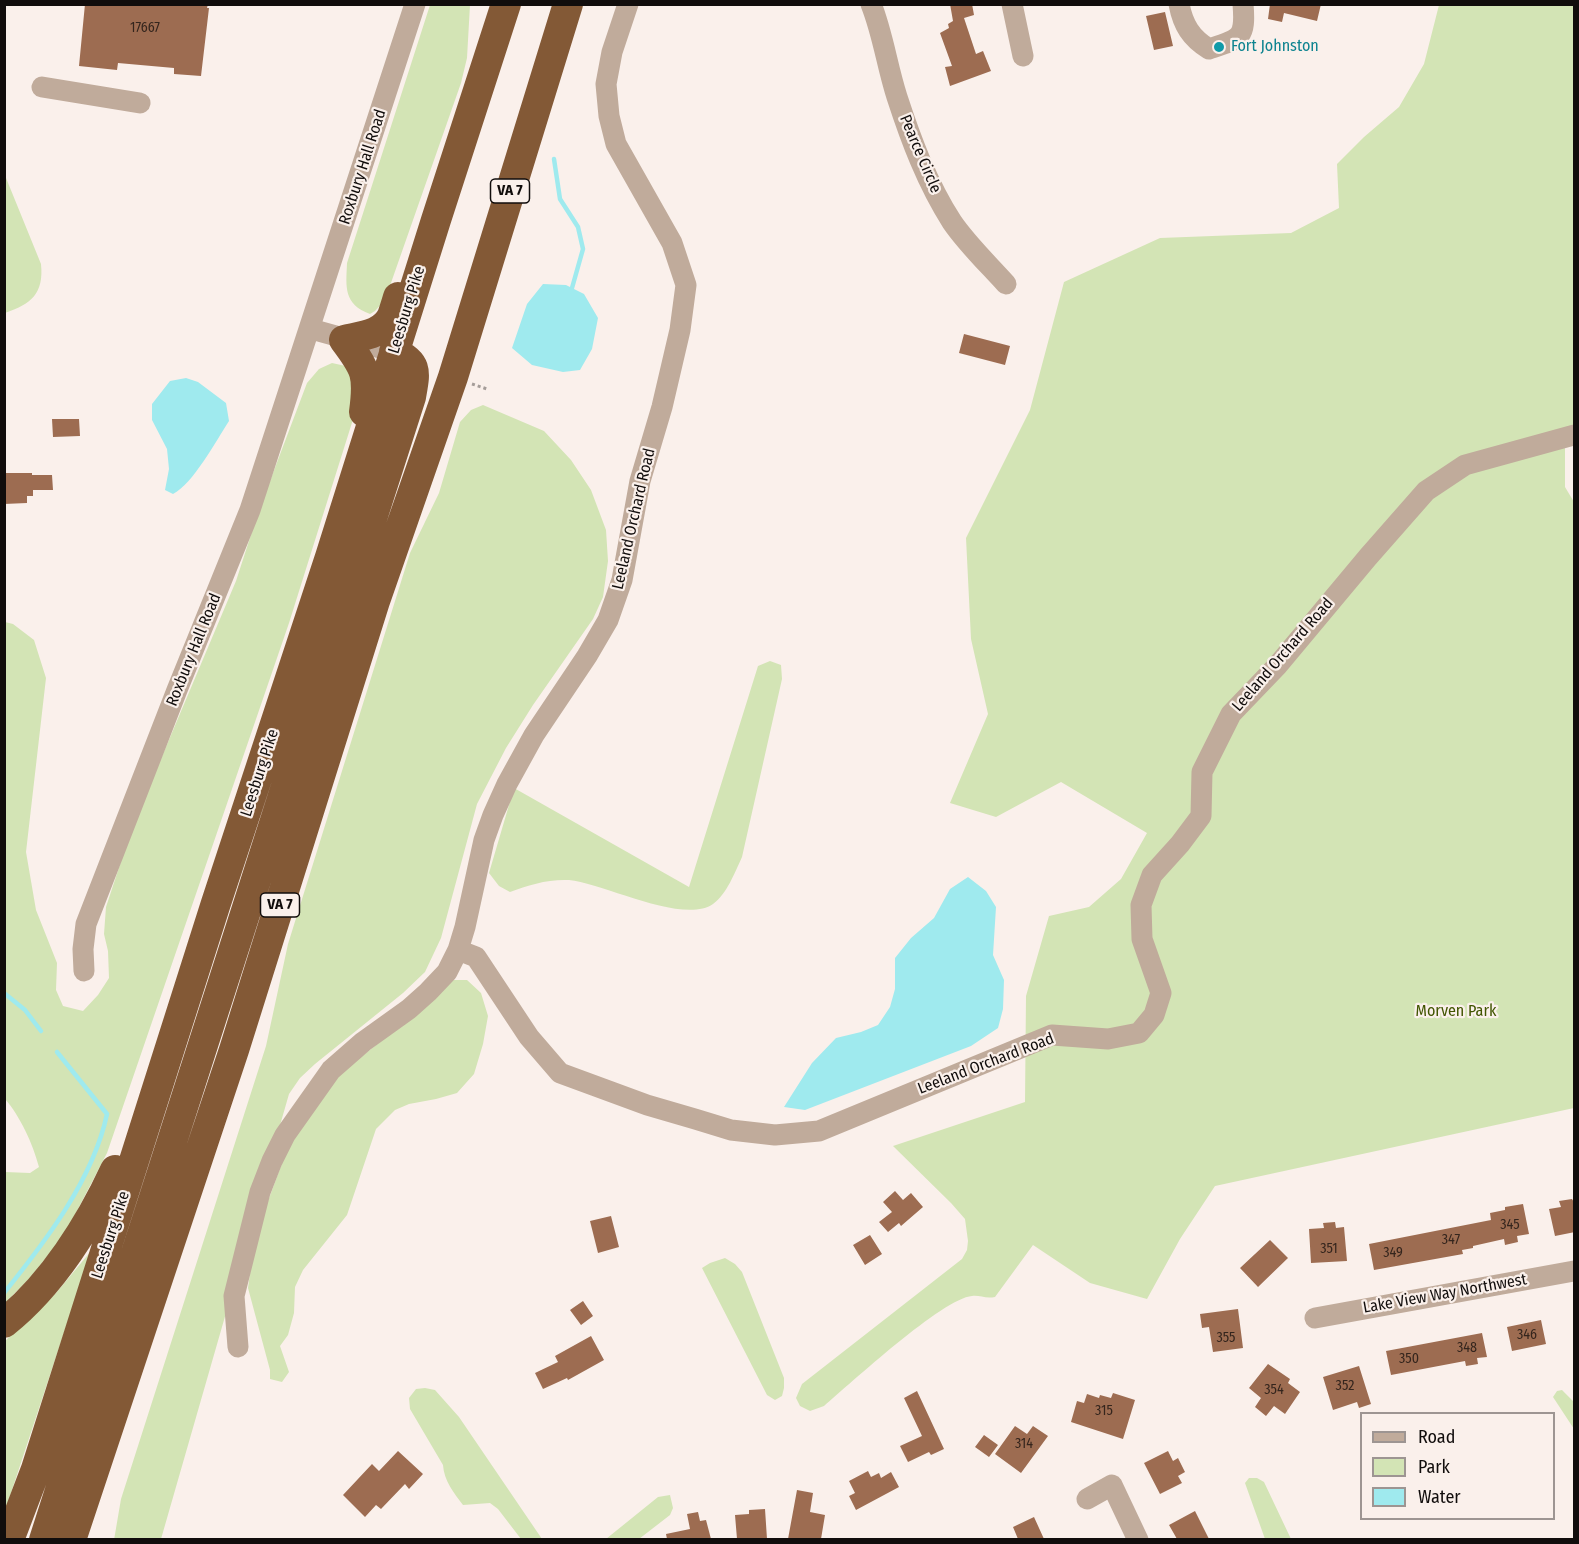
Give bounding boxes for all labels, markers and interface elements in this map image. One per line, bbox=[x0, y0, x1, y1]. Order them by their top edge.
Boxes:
house number: 17667 bbox=[130, 20, 160, 36]
place label: Fort Johnston bbox=[1231, 37, 1319, 57]
marker: Fort Johnston bbox=[1212, 40, 1226, 54]
street label: Roxbury Hall Road bbox=[335, 107, 391, 227]
street label: Pearce Circle bbox=[895, 112, 945, 196]
road number: VA 7 bbox=[490, 179, 530, 203]
street label: Leesburg Pike bbox=[385, 264, 429, 356]
street label: Leeland Orchard Road bbox=[608, 447, 660, 591]
street label: Roxbury Hall Road bbox=[163, 591, 225, 709]
street label: Leeland Orchard Road bbox=[1228, 594, 1338, 716]
street label: Leesburg Pike bbox=[237, 727, 283, 819]
road number: VA 7 bbox=[260, 893, 300, 917]
park label: Morven Park bbox=[1416, 1002, 1496, 1022]
street label: Leeland Orchard Road bbox=[915, 1029, 1057, 1099]
street label: Leesburg Pike bbox=[88, 1189, 134, 1281]
house number: 345 bbox=[1500, 1217, 1520, 1233]
house number: 347 bbox=[1442, 1232, 1460, 1248]
house number: 351 bbox=[1320, 1241, 1338, 1257]
house number: 349 bbox=[1383, 1245, 1403, 1261]
street label: Lake View Way Northwest bbox=[1362, 1270, 1528, 1318]
house number: 346 bbox=[1517, 1327, 1537, 1343]
house number: 355 bbox=[1216, 1330, 1236, 1346]
house number: 348 bbox=[1457, 1340, 1477, 1356]
house number: 350 bbox=[1399, 1351, 1419, 1367]
house number: 352 bbox=[1336, 1378, 1354, 1394]
house number: 354 bbox=[1264, 1382, 1284, 1398]
house number: 315 bbox=[1095, 1403, 1113, 1419]
legend bbox=[1360, 1412, 1555, 1520]
text: Road bbox=[1418, 1426, 1455, 1448]
house number: 314 bbox=[1015, 1436, 1033, 1452]
text: Park bbox=[1418, 1456, 1450, 1478]
text: Water bbox=[1418, 1486, 1461, 1508]

